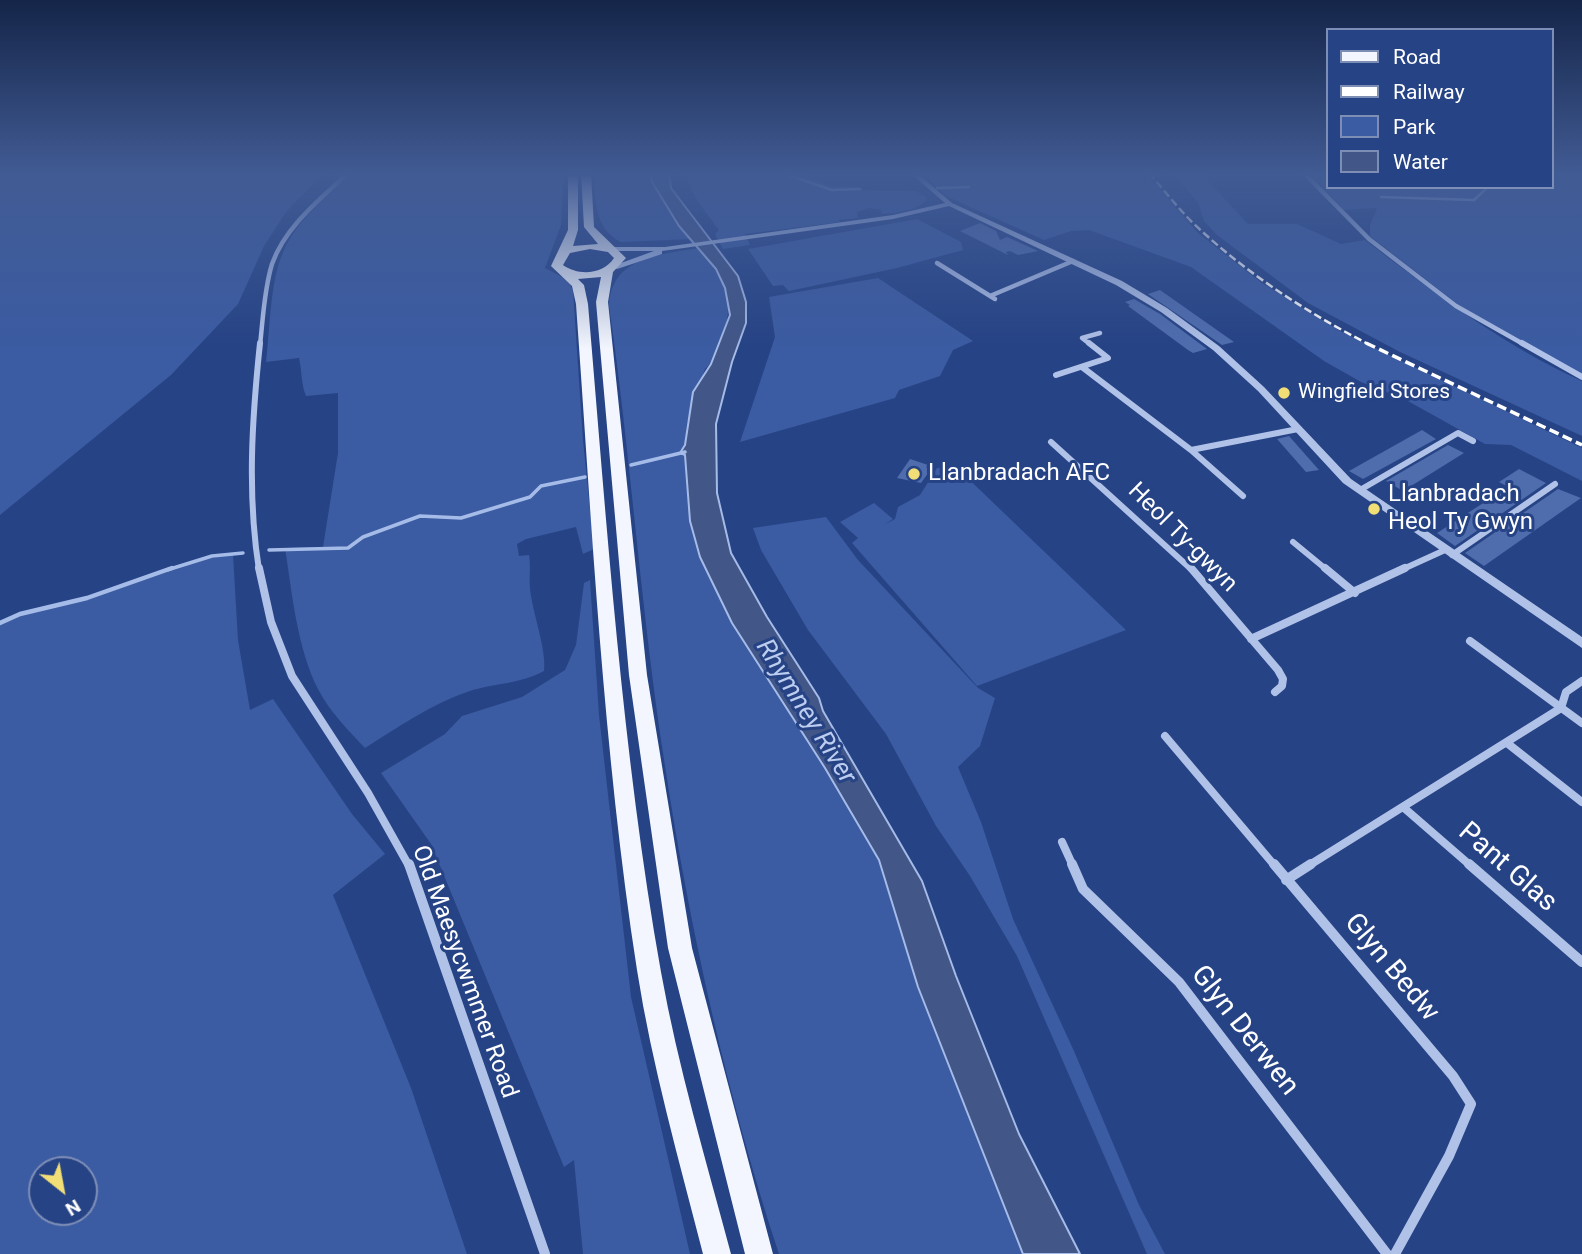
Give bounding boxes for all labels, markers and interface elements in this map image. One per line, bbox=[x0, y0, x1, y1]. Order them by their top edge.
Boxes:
legend bbox=[1326, 28, 1554, 189]
text: Road bbox=[1393, 45, 1441, 69]
text: Railway bbox=[1393, 80, 1465, 104]
text: Park bbox=[1393, 115, 1435, 139]
text: Water bbox=[1393, 150, 1448, 174]
place label: Wingfield Stores bbox=[1298, 380, 1450, 406]
marker: Wingfield Stores bbox=[1276, 385, 1292, 401]
place label: Llanbradach AFC bbox=[928, 460, 1110, 488]
marker: Llanbradach AFC bbox=[906, 466, 922, 482]
street label: Heol Ty-gwyn bbox=[1121, 477, 1243, 599]
place label: Llanbradach Heol Ty Gwyn bbox=[1388, 481, 1533, 537]
marker: Llanbradach Heol Ty Gwyn bbox=[1366, 501, 1382, 517]
water label: Rhymney River bbox=[748, 634, 862, 790]
street label: Pant Glas bbox=[1451, 816, 1563, 920]
street label: Old Maesycwmmer Road bbox=[405, 842, 523, 1102]
street label: Glyn Bedw bbox=[1336, 907, 1446, 1029]
street label: Glyn Derwen bbox=[1183, 959, 1305, 1103]
north arrow bbox=[28, 1156, 98, 1226]
text: N bbox=[61, 1194, 85, 1221]

